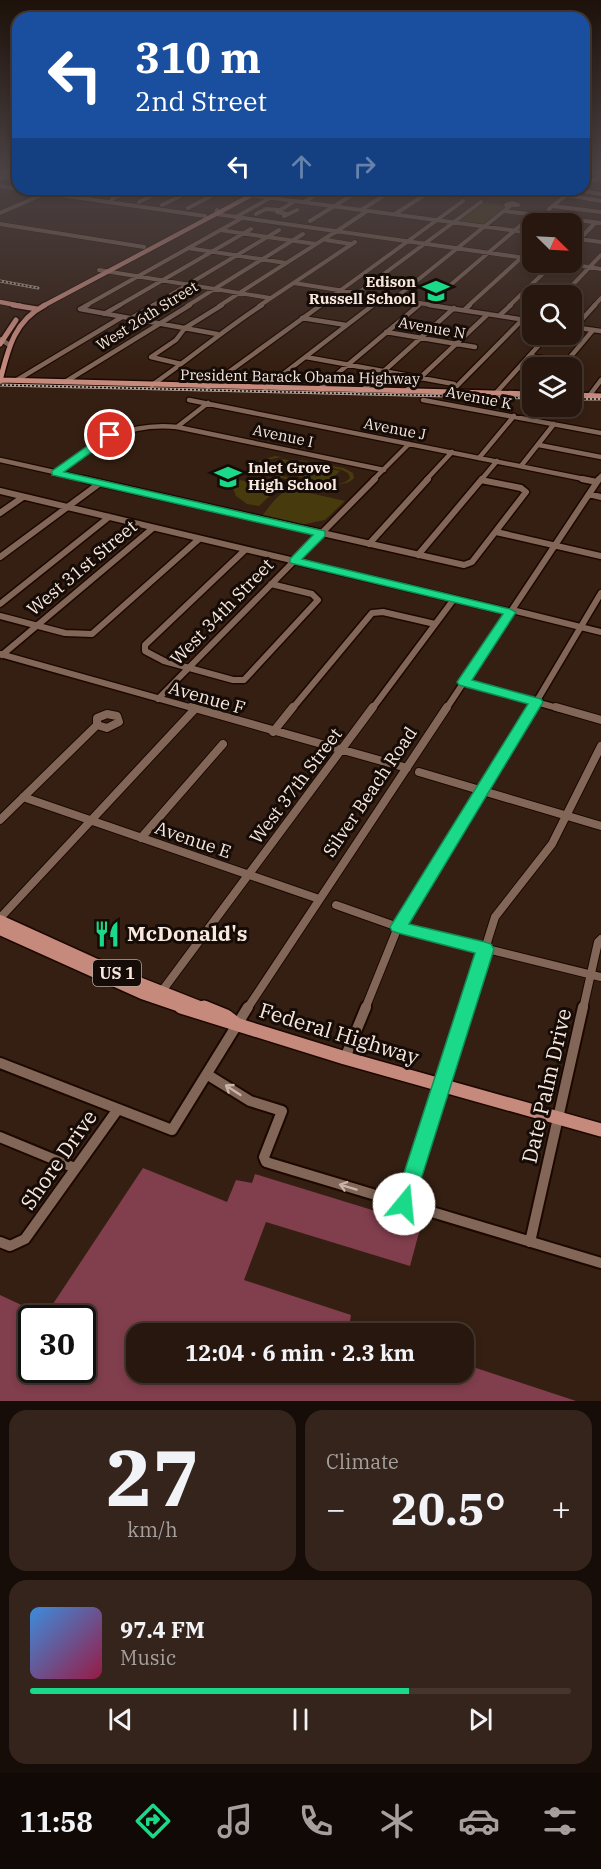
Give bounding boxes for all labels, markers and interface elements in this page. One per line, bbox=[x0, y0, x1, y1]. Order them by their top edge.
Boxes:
text: 310 m bbox=[135, 30, 261, 85]
icon: left bbox=[36, 36, 114, 114]
text: 2nd Street bbox=[135, 83, 267, 118]
icon: left bbox=[222, 150, 255, 183]
icon: ahead bbox=[285, 150, 318, 183]
icon: right bbox=[348, 150, 381, 183]
north arrow bbox=[522, 213, 582, 273]
map controls bbox=[522, 213, 582, 417]
place label: Edison Russell School bbox=[309, 272, 416, 308]
school or university icon: Edison Russell School bbox=[421, 276, 451, 306]
street label: West 26th Street bbox=[92, 277, 201, 354]
button: search bbox=[522, 285, 582, 345]
street label: Avenue N bbox=[397, 312, 467, 343]
button: layers bbox=[522, 357, 582, 417]
street label: President Barack Obama Highway bbox=[180, 365, 420, 388]
street label: Avenue K bbox=[444, 382, 514, 413]
pin bbox=[84, 409, 135, 460]
street label: Avenue J bbox=[362, 413, 428, 444]
icon: arrive bbox=[93, 418, 126, 451]
street label: Avenue I bbox=[251, 420, 315, 451]
place label: Inlet Grove High School bbox=[248, 458, 337, 494]
school or university icon: Inlet Grove High School bbox=[213, 462, 243, 492]
street label: West 31st Street bbox=[22, 515, 141, 620]
street label: West 34th Street bbox=[165, 554, 278, 670]
street label: Avenue F bbox=[166, 676, 248, 719]
street label: Silver Beach Road bbox=[317, 722, 422, 861]
street label: West 37th Street bbox=[244, 723, 347, 848]
street label: Avenue E bbox=[152, 816, 234, 863]
restaurant icon: McDonald's bbox=[92, 919, 122, 949]
place label: McDonald's bbox=[127, 919, 247, 947]
road number: US 1 bbox=[93, 960, 141, 986]
street label: Federal Highway bbox=[256, 995, 423, 1071]
street label: Date Palm Drive bbox=[515, 1006, 577, 1166]
one-way arrow bbox=[225, 1084, 242, 1096]
street label: Shore Drive bbox=[14, 1104, 103, 1215]
position arrow bbox=[372, 1172, 436, 1236]
one-way arrow bbox=[339, 1181, 358, 1192]
speed limit sign: 30 bbox=[18, 1305, 96, 1383]
text: 12:04 · 6 min · 2.3 km bbox=[185, 1338, 415, 1367]
text: 27 bbox=[106, 1426, 199, 1527]
text: Climate bbox=[326, 1448, 399, 1475]
text: 20.5° bbox=[391, 1479, 506, 1537]
text: − bbox=[326, 1487, 346, 1530]
text: + bbox=[551, 1487, 571, 1530]
text: km/h bbox=[127, 1516, 178, 1543]
text: 97.4 FM bbox=[120, 1615, 205, 1644]
text: Music bbox=[120, 1644, 176, 1671]
icon: previous bbox=[104, 1703, 137, 1736]
icon: pause bbox=[284, 1703, 317, 1736]
icon: next bbox=[464, 1703, 497, 1736]
icon: directions bbox=[132, 1800, 174, 1842]
icon: music bbox=[214, 1800, 256, 1842]
icon: phone bbox=[295, 1800, 337, 1842]
icon: climate bbox=[376, 1800, 418, 1842]
icon: car bbox=[458, 1800, 500, 1842]
icon: filters bbox=[539, 1800, 581, 1842]
text: 11:58 bbox=[20, 1804, 93, 1839]

